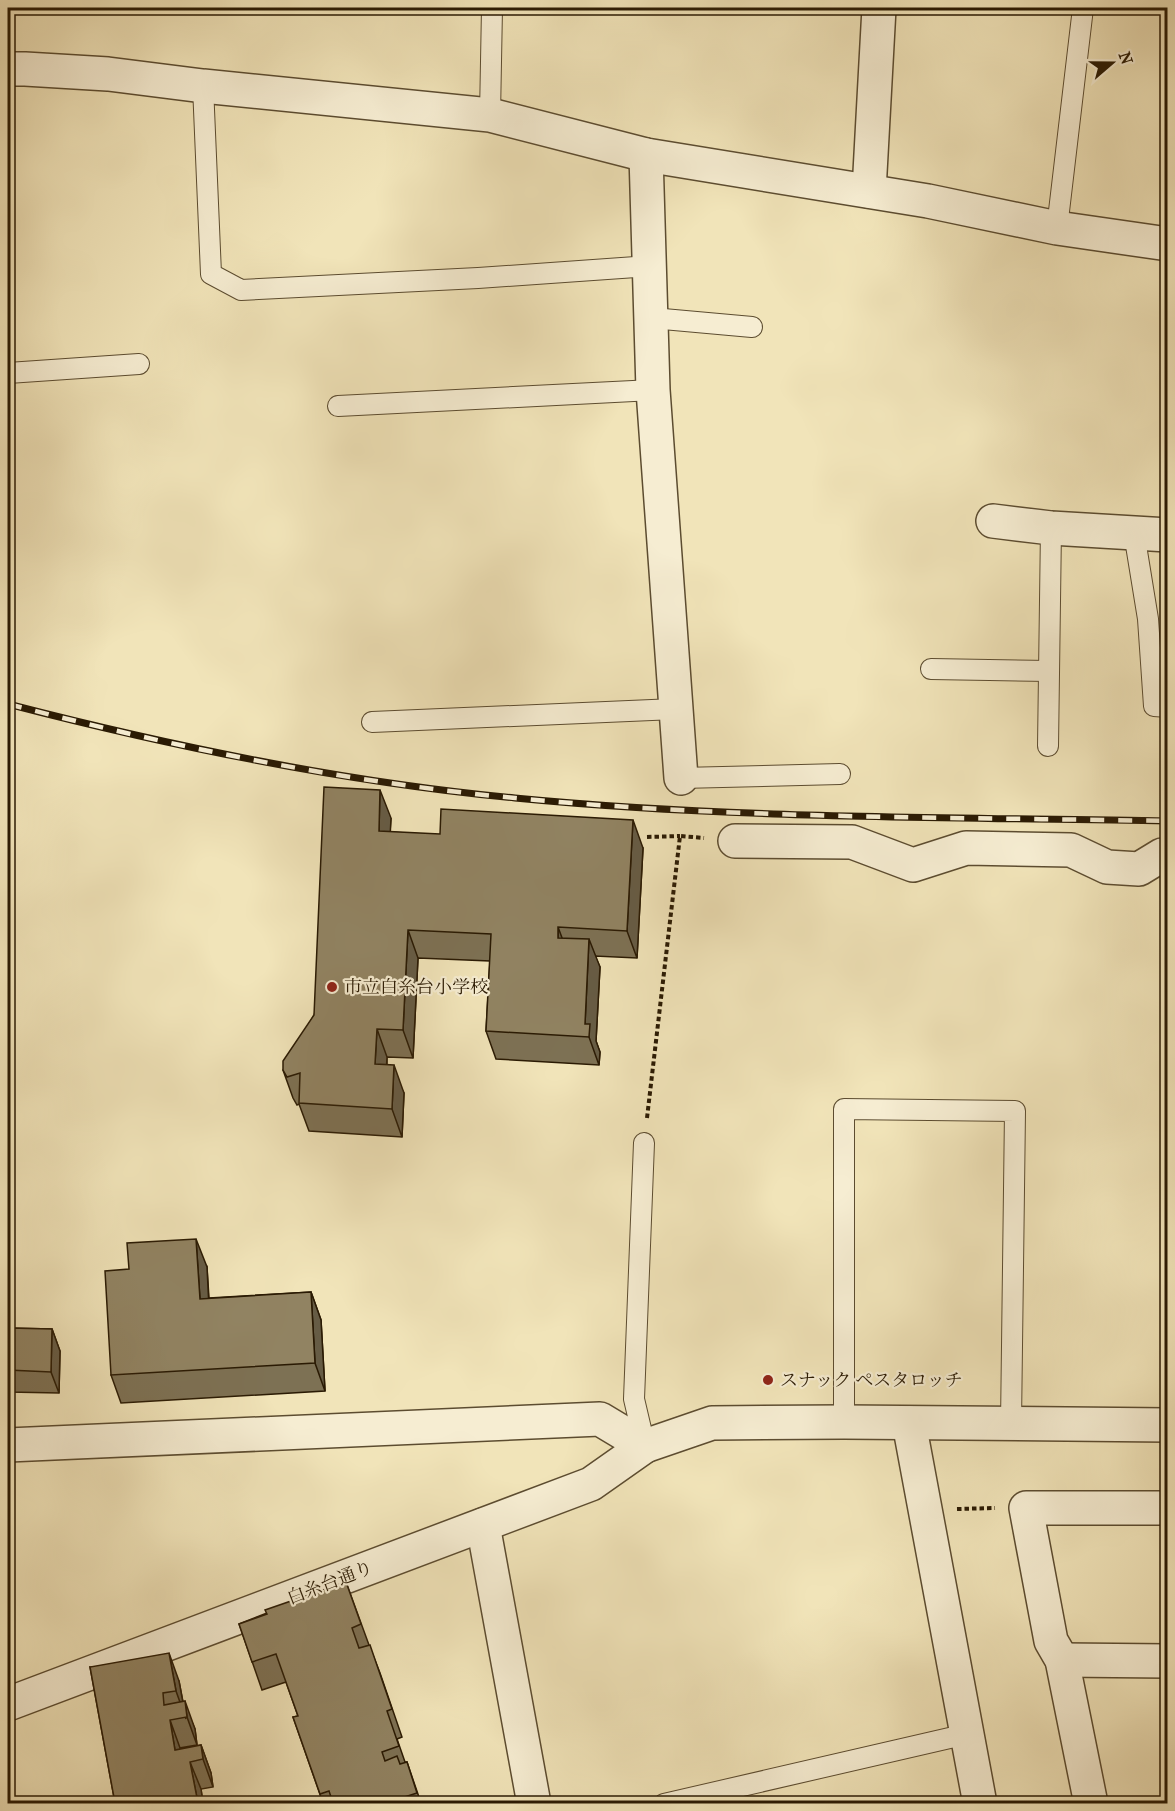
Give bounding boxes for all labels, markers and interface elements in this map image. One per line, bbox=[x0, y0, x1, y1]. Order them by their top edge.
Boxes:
north arrow bbox=[1082, 33, 1142, 93]
text: N bbox=[1115, 49, 1137, 68]
place label: 市立白糸台小学校 bbox=[344, 977, 488, 998]
marker: 市立白糸台小学校 bbox=[325, 980, 339, 994]
place label: スナック ペスタロッチ bbox=[780, 1370, 963, 1391]
marker: スナック ペスタロッチ bbox=[761, 1373, 775, 1387]
street label: 白糸台通り bbox=[284, 1557, 376, 1609]

